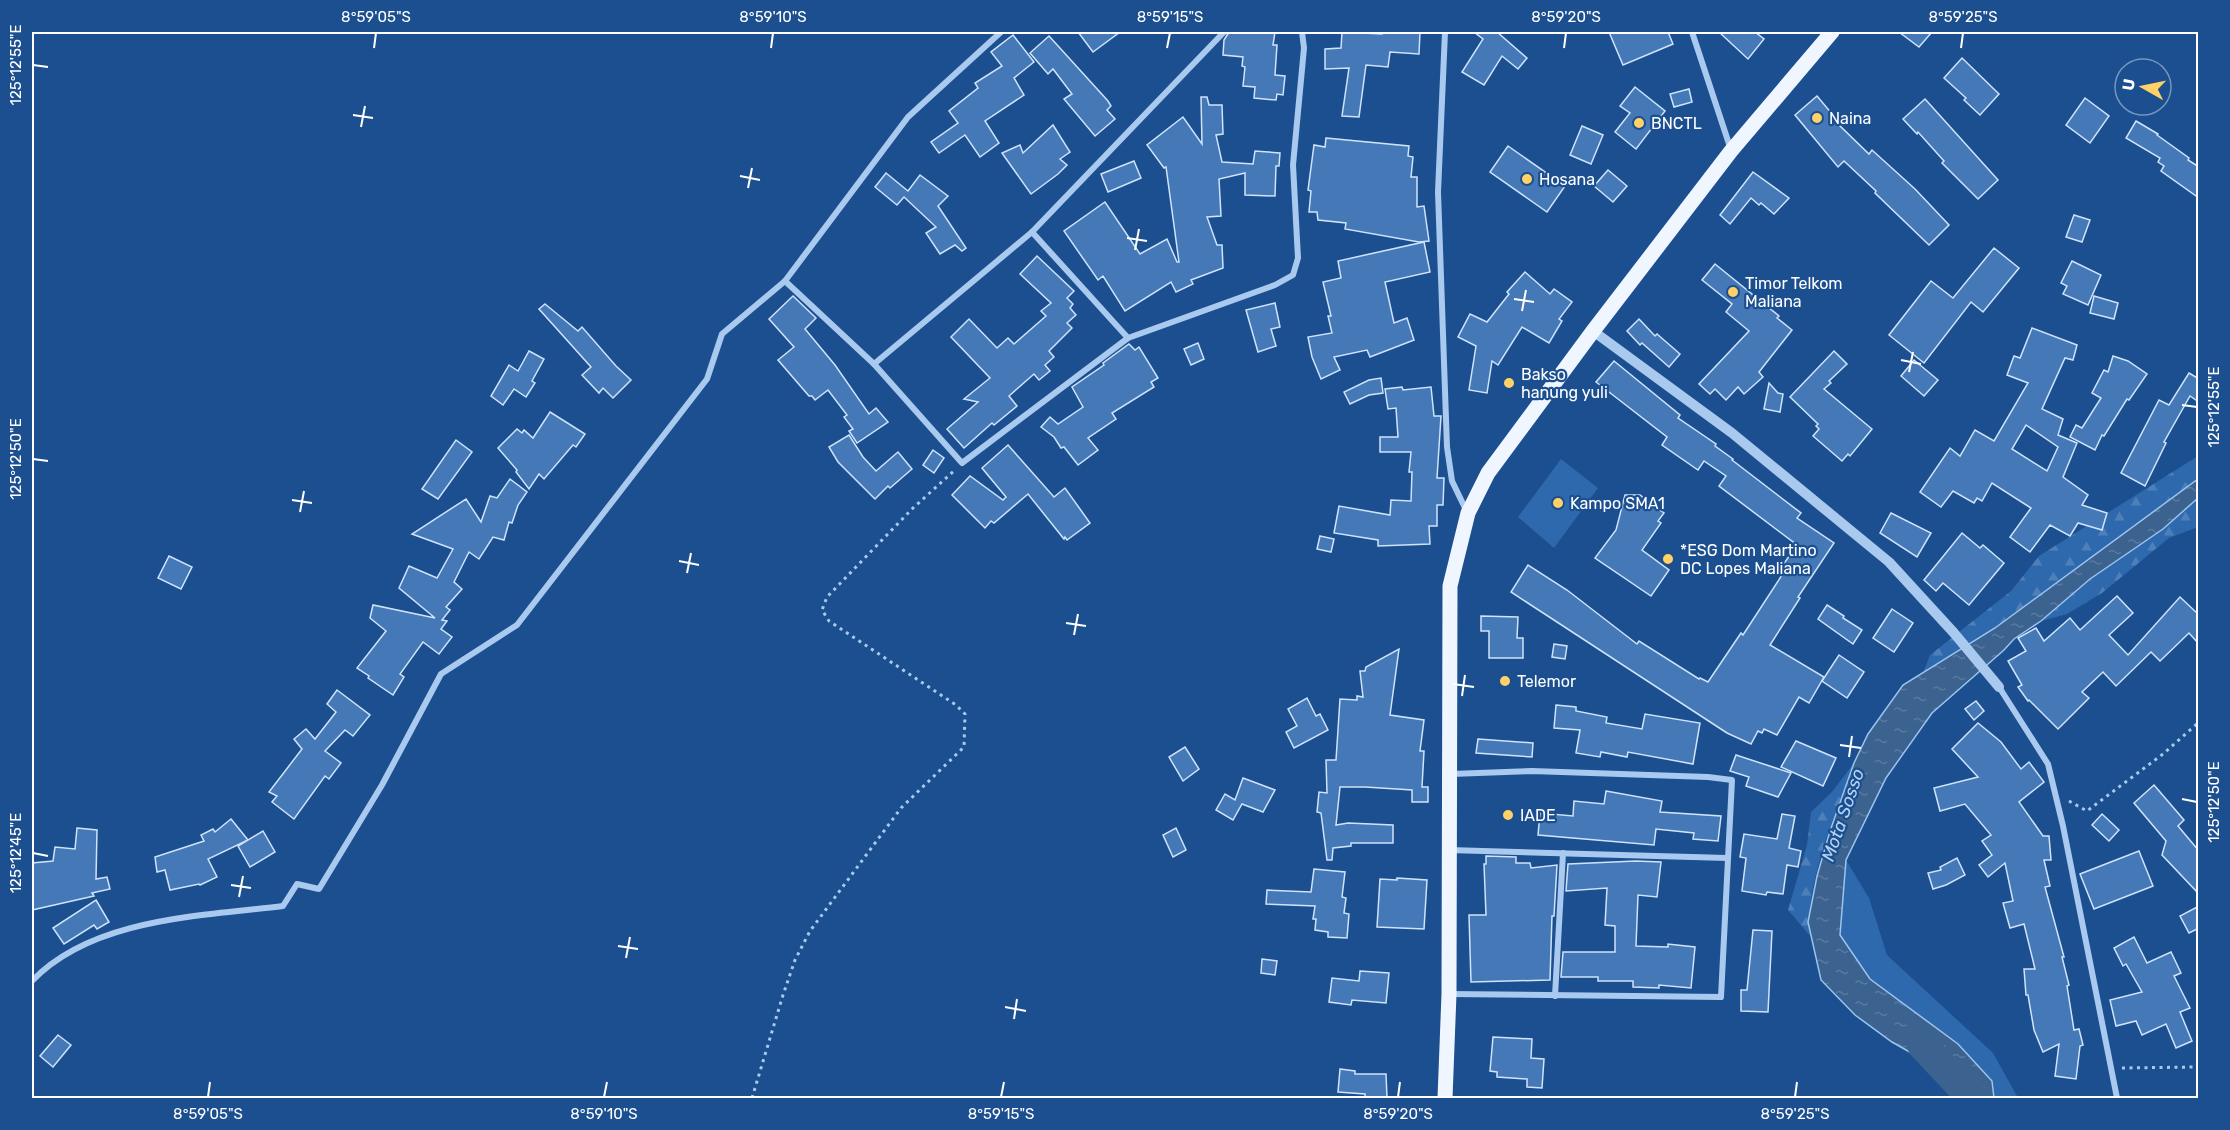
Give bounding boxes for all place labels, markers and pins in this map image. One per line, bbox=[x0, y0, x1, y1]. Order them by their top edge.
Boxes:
place label: Naina bbox=[1829, 109, 1871, 128]
marker: Naina bbox=[1810, 111, 1824, 125]
place label: BNCTL bbox=[1651, 114, 1702, 133]
marker: BNCTL bbox=[1632, 116, 1646, 130]
place label: Hosana bbox=[1539, 170, 1595, 189]
marker: Hosana bbox=[1520, 172, 1534, 186]
place label: Timor Telkom Maliana bbox=[1745, 274, 1843, 311]
marker: Timor Telkom Maliana bbox=[1726, 285, 1740, 299]
place label: Bakso hanung yuli bbox=[1521, 365, 1608, 402]
marker: Bakso hanung yuli bbox=[1502, 376, 1516, 390]
place label: Kampo SMA1 bbox=[1570, 494, 1665, 513]
marker: Kampo SMA1 bbox=[1551, 496, 1565, 510]
place label: *ESG Dom Martino DC Lopes Maliana bbox=[1680, 541, 1817, 578]
marker: *ESG Dom Martino DC Lopes Maliana bbox=[1661, 552, 1675, 566]
place label: Telemor bbox=[1517, 672, 1576, 691]
marker: Telemor bbox=[1498, 674, 1512, 688]
place label: IADE bbox=[1520, 806, 1556, 825]
marker: IADE bbox=[1501, 808, 1515, 822]

